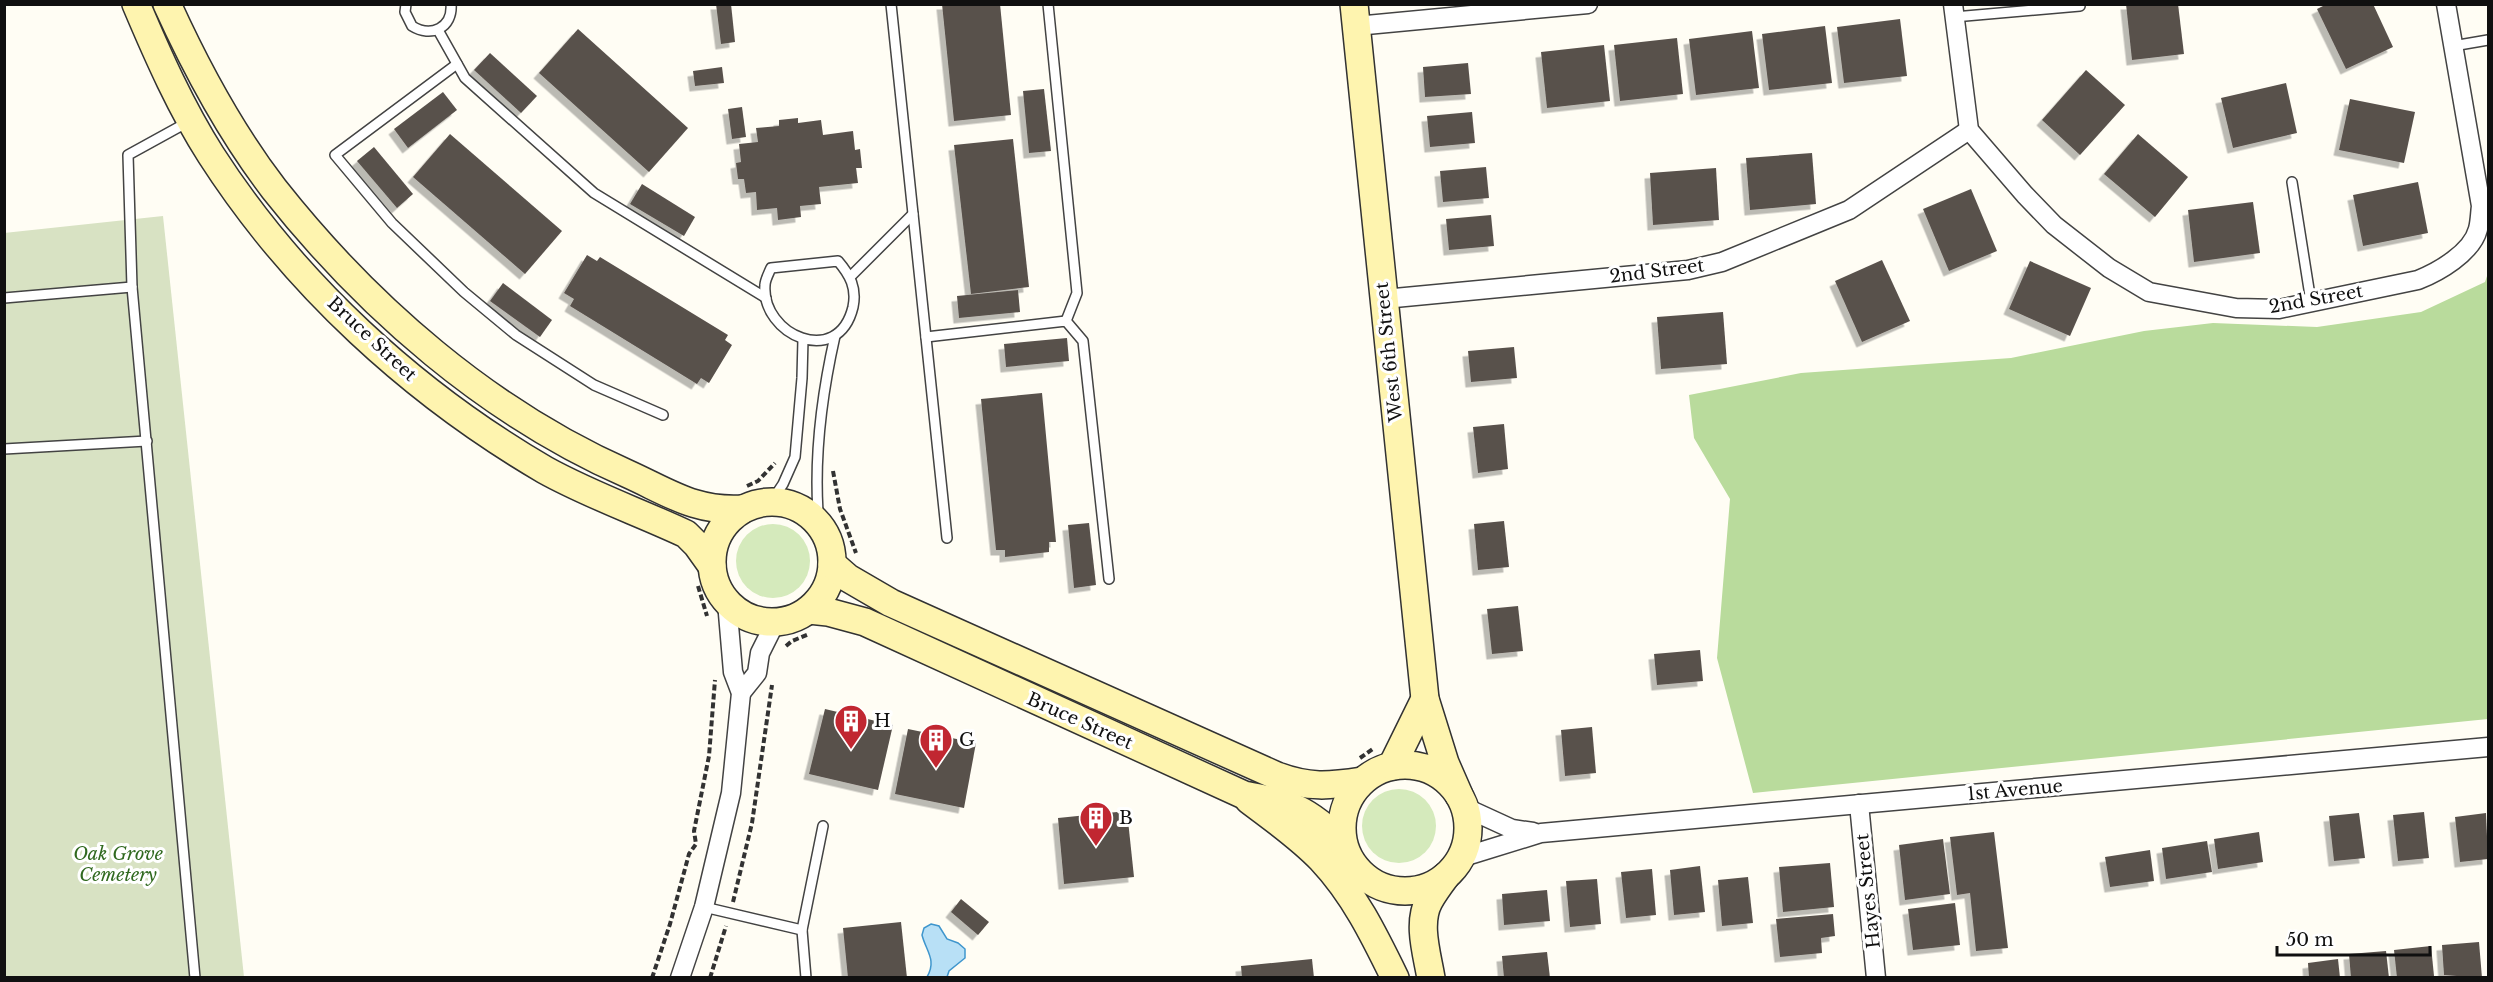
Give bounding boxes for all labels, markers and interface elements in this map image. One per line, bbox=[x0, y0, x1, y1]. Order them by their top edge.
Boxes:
street label: 2nd Street bbox=[1609, 254, 1706, 288]
street label: 2nd Street bbox=[2267, 280, 2365, 318]
street label: West 6th Street bbox=[1371, 281, 1407, 424]
street label: Bruce Street bbox=[323, 292, 421, 386]
street label: Bruce Street bbox=[1024, 688, 1137, 754]
building icon: H bbox=[833, 703, 869, 750]
place label: H bbox=[874, 710, 891, 732]
building icon: G bbox=[918, 722, 954, 769]
place label: G bbox=[959, 729, 975, 751]
street label: 1st Avenue bbox=[1966, 775, 2064, 805]
building icon: B bbox=[1078, 800, 1114, 847]
place label: B bbox=[1119, 807, 1133, 829]
street label: Hayes Street bbox=[1851, 832, 1885, 949]
park label: Oak Grove Cemetery bbox=[73, 843, 163, 886]
scale bar bbox=[2277, 919, 2430, 957]
text: 50 m bbox=[2286, 929, 2334, 951]

